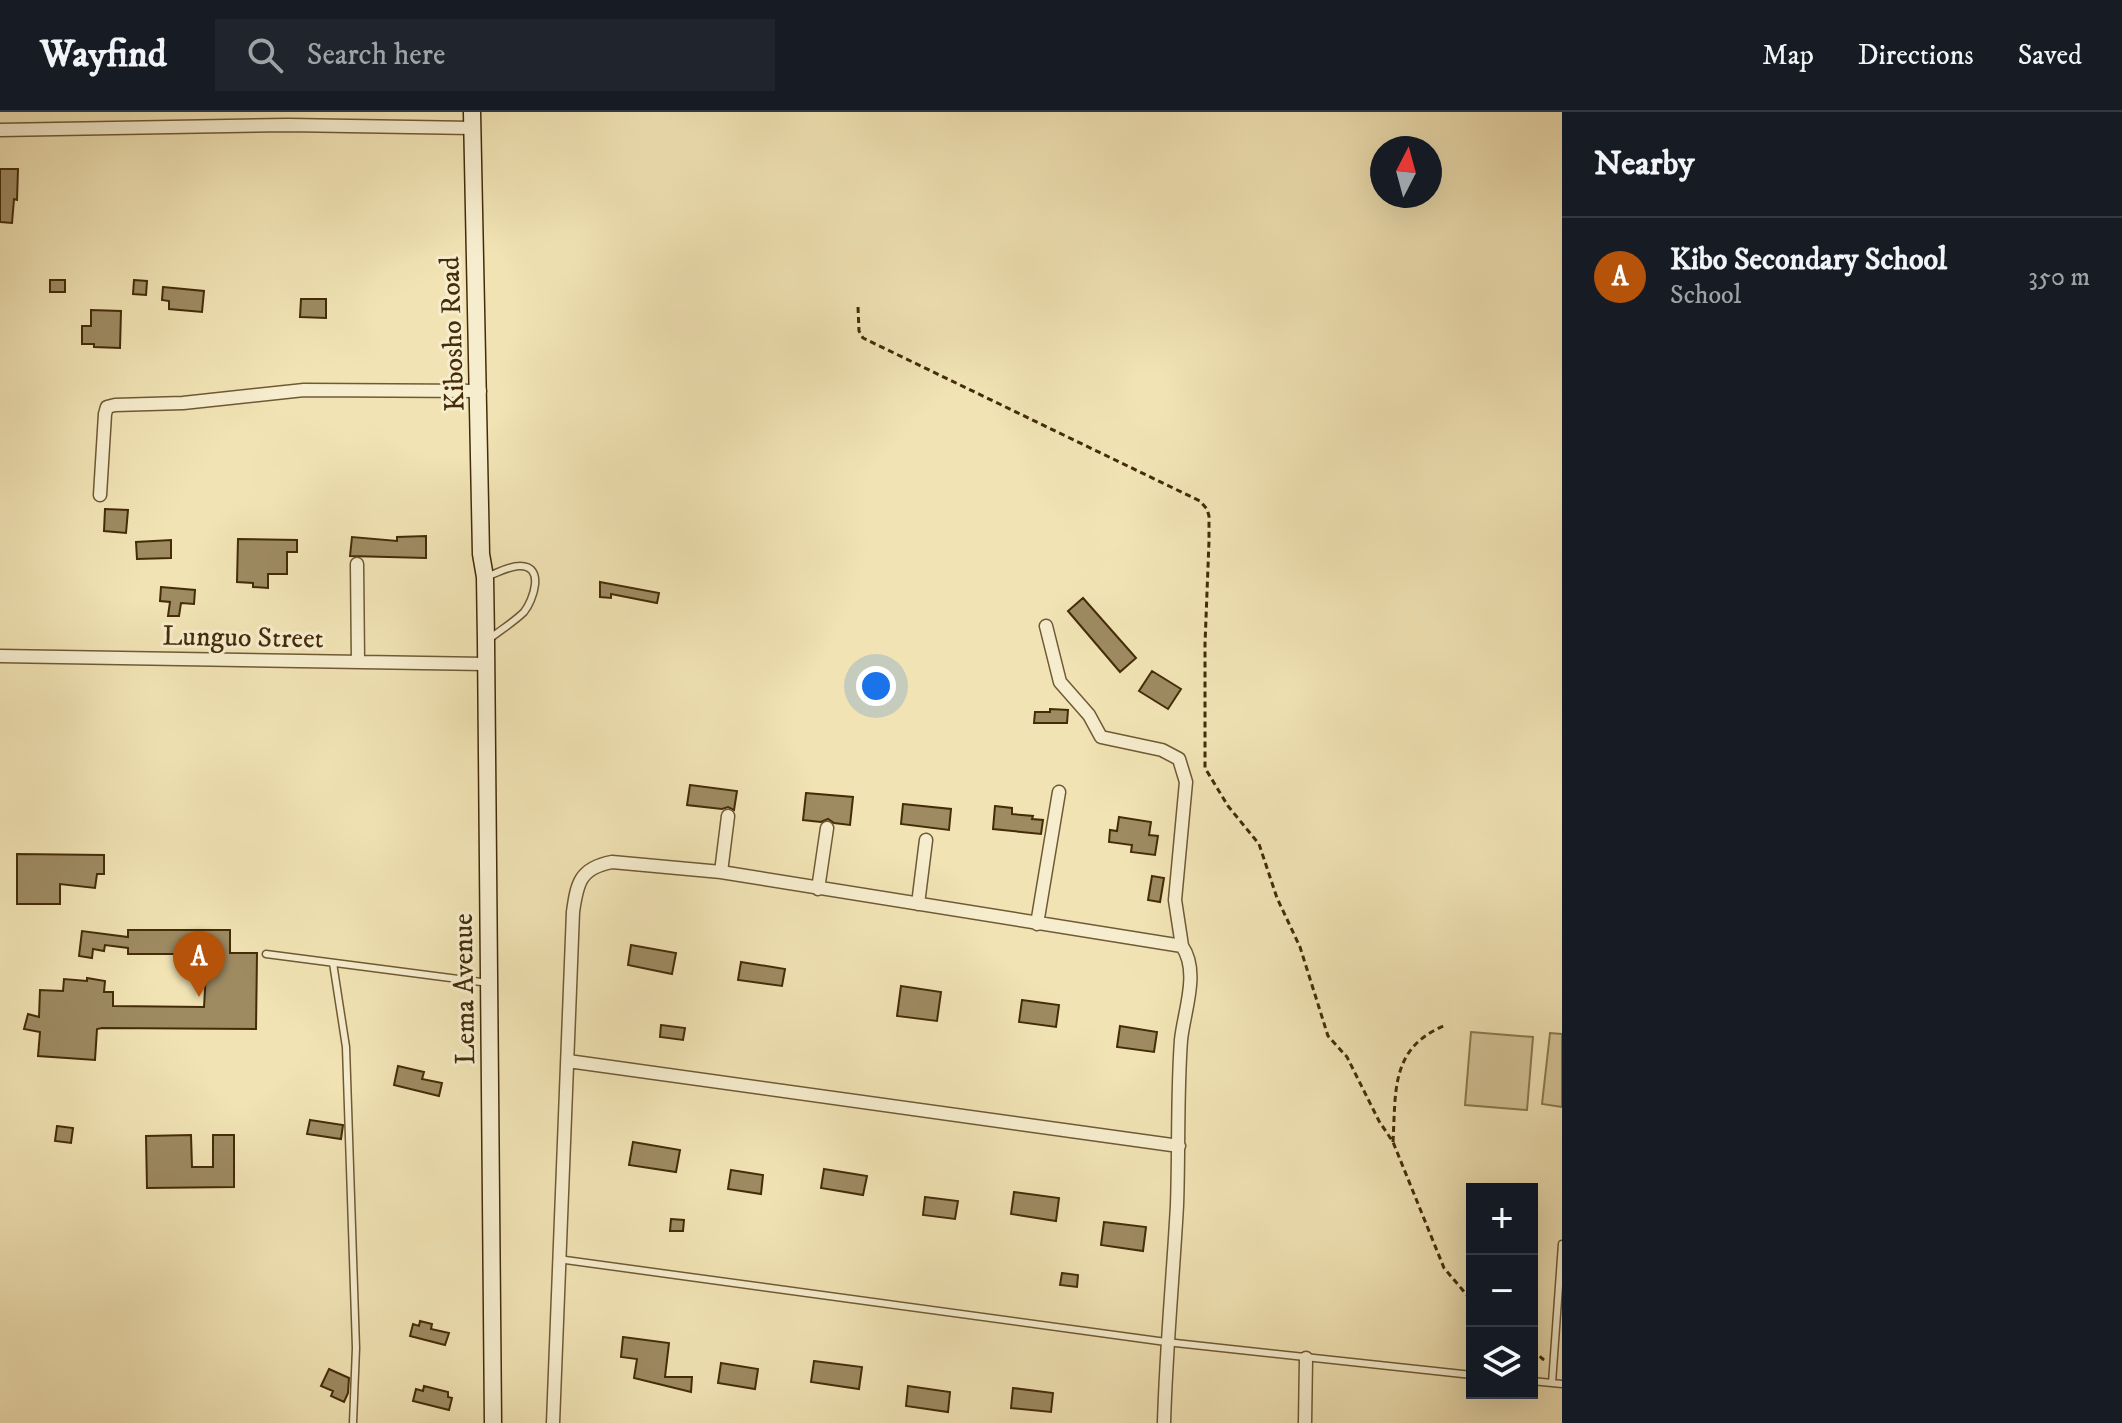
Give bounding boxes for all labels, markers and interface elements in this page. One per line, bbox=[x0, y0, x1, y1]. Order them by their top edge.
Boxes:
search box bbox=[215, 19, 775, 91]
text: Wayfind bbox=[40, 31, 167, 79]
icon: search bbox=[243, 33, 287, 77]
text: Search here bbox=[307, 37, 445, 74]
text: Map bbox=[1762, 38, 1814, 73]
text: Directions bbox=[1858, 38, 1974, 73]
text: Saved bbox=[2018, 38, 2082, 73]
north arrow bbox=[1370, 136, 1442, 208]
text: Nearby bbox=[1594, 143, 1695, 185]
text: Kibo Secondary School bbox=[1670, 242, 1947, 279]
street label: Kibosho Road bbox=[432, 256, 473, 412]
text: A bbox=[1612, 261, 1628, 294]
text: 350 m bbox=[2028, 261, 2090, 294]
text: School bbox=[1670, 279, 1741, 312]
street label: Lunguo Street bbox=[162, 619, 324, 656]
your location bbox=[856, 666, 896, 706]
street label: Lema Avenue bbox=[446, 913, 483, 1065]
pin: A bbox=[173, 931, 225, 997]
map controls bbox=[1466, 1183, 1538, 1399]
button: + bbox=[1466, 1183, 1538, 1255]
button: − bbox=[1466, 1255, 1538, 1327]
button: layers bbox=[1466, 1327, 1538, 1399]

